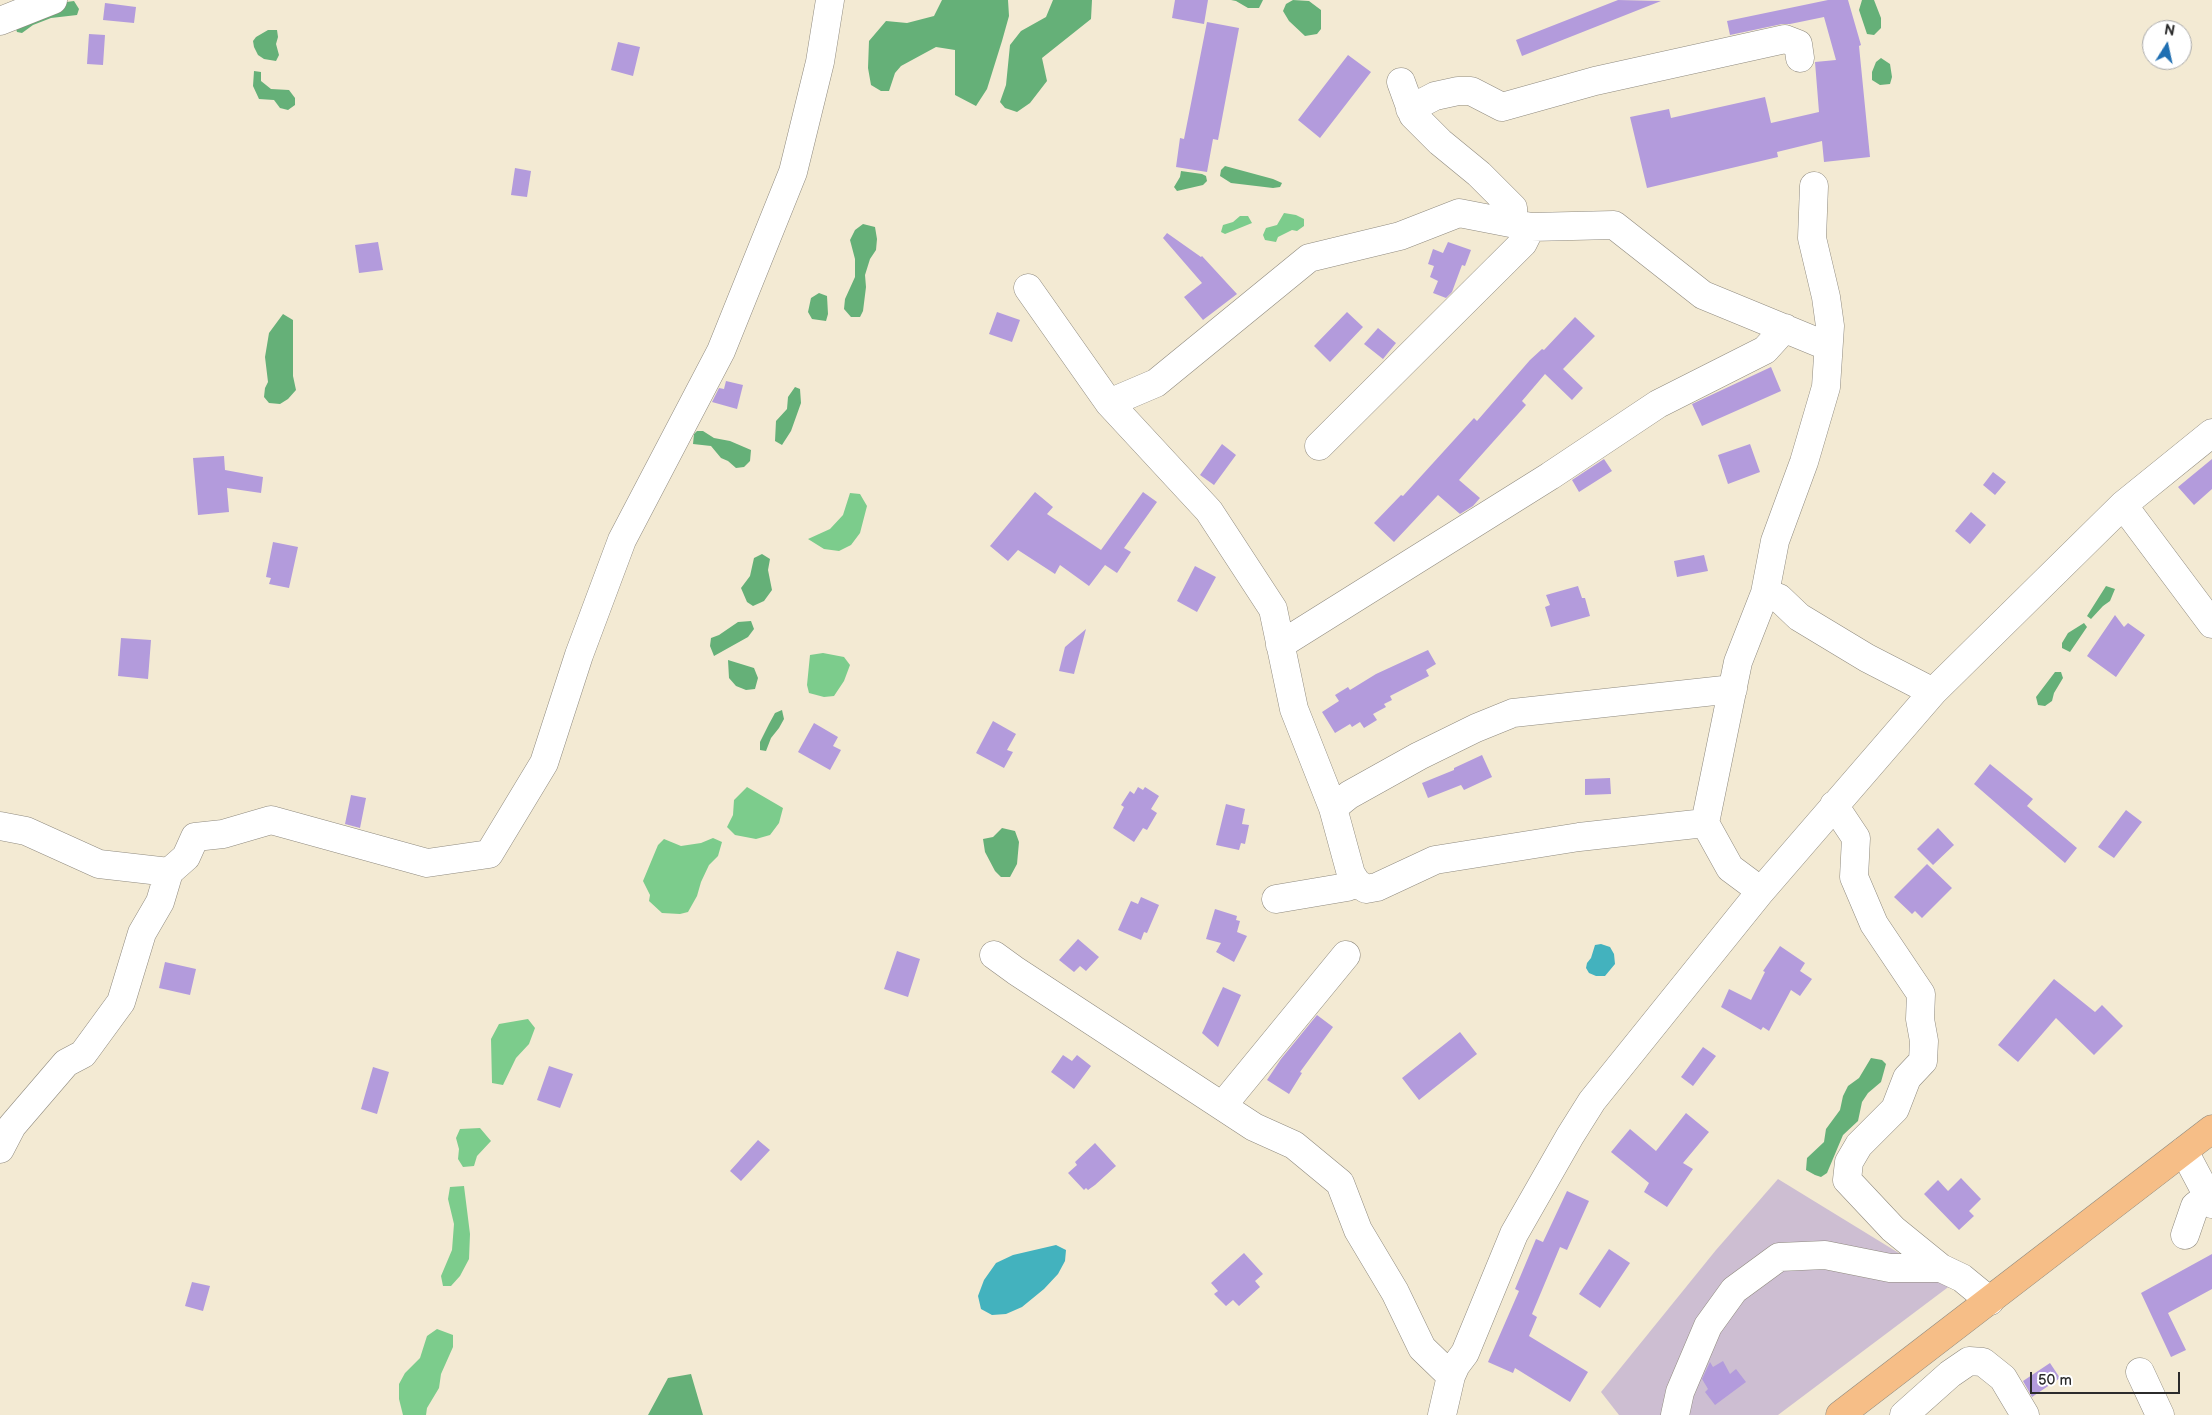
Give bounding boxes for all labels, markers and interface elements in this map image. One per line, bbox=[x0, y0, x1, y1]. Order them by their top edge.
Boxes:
north arrow bbox=[2142, 20, 2192, 70]
text: N bbox=[2163, 21, 2176, 40]
scale bar bbox=[2032, 1362, 2182, 1394]
text: 50 m bbox=[2038, 1371, 2072, 1390]

